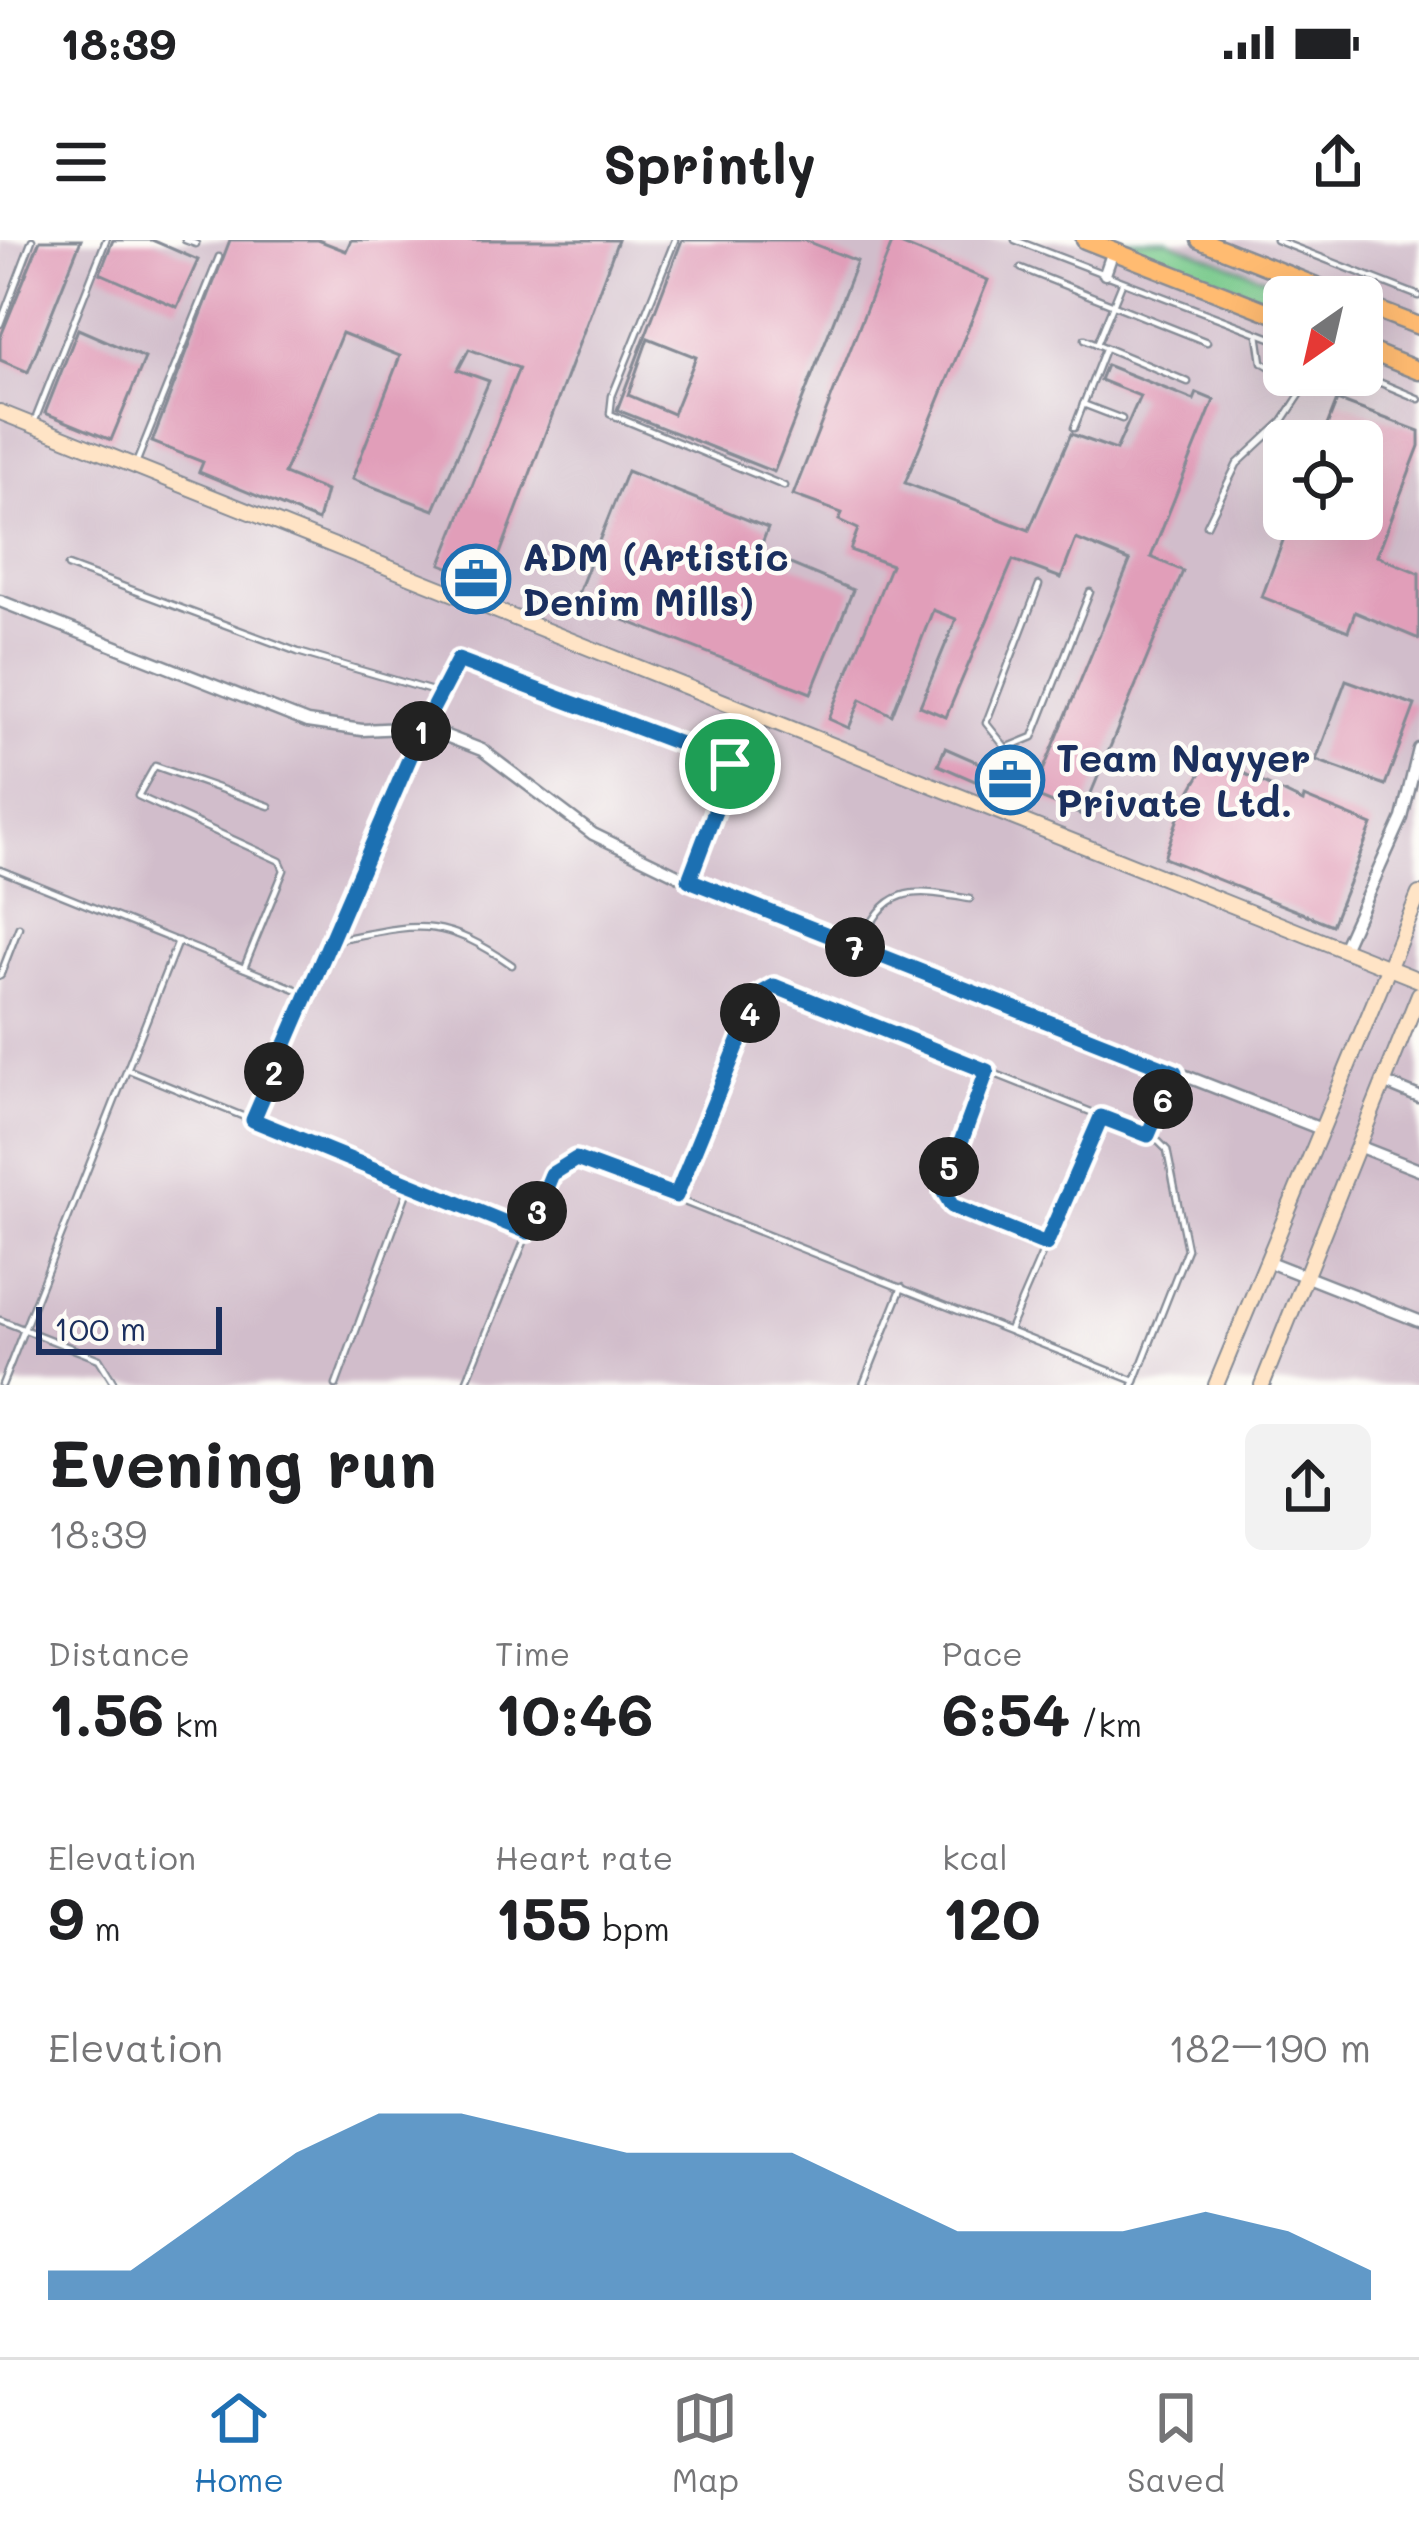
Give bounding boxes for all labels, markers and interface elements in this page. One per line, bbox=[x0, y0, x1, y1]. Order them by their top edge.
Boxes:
text: 18:39 bbox=[60, 13, 176, 71]
text: Sprintly bbox=[603, 127, 816, 198]
icon: menu bbox=[48, 129, 114, 195]
icon: share bbox=[1305, 129, 1371, 195]
north arrow bbox=[1263, 276, 1383, 396]
map controls bbox=[1263, 276, 1383, 540]
button: locate bbox=[1263, 420, 1383, 540]
place label: ADM (Artistic Denim Mills) bbox=[522, 530, 789, 626]
office icon: ADM (Artistic Denim Mills) bbox=[441, 544, 511, 614]
pin: 1 bbox=[391, 701, 451, 761]
text: 1 bbox=[414, 709, 428, 752]
pin bbox=[679, 713, 781, 815]
icon: arrive bbox=[697, 731, 763, 797]
place label: Team Nayyer Private Ltd. bbox=[1056, 731, 1311, 827]
office icon: Team Nayyer Private Ltd. bbox=[975, 745, 1045, 815]
pin: 7 bbox=[825, 917, 885, 977]
text: 7 bbox=[846, 925, 864, 968]
pin: 4 bbox=[720, 983, 780, 1043]
text: 4 bbox=[740, 991, 760, 1034]
pin: 2 bbox=[244, 1042, 304, 1102]
text: 2 bbox=[265, 1050, 283, 1093]
pin: 6 bbox=[1133, 1069, 1193, 1129]
text: 6 bbox=[1153, 1077, 1173, 1120]
pin: 5 bbox=[919, 1137, 979, 1197]
text: 5 bbox=[939, 1145, 959, 1188]
pin: 3 bbox=[507, 1181, 567, 1241]
text: 3 bbox=[527, 1189, 547, 1232]
scale bar bbox=[36, 1301, 222, 1354]
text: 100 m bbox=[54, 1306, 146, 1349]
text: Evening run bbox=[48, 1419, 437, 1505]
button: share bbox=[1245, 1424, 1371, 1550]
text: 18:39 bbox=[48, 1507, 147, 1558]
text: Distance bbox=[48, 1631, 190, 1674]
text: Time bbox=[495, 1631, 570, 1674]
text: Pace bbox=[942, 1631, 1023, 1674]
text: 1.56 bbox=[48, 1674, 164, 1752]
text: 10:46 bbox=[495, 1674, 654, 1752]
text: 6:54 bbox=[942, 1674, 1070, 1752]
text: km bbox=[164, 1702, 219, 1745]
text: /km bbox=[1070, 1702, 1142, 1745]
text: Elevation bbox=[48, 1835, 196, 1878]
text: Heart rate bbox=[495, 1835, 673, 1878]
text: kcal bbox=[942, 1835, 1008, 1878]
text: 9 bbox=[48, 1878, 84, 1956]
text: 155 bbox=[495, 1878, 592, 1956]
text: 120 bbox=[942, 1878, 1041, 1956]
text: m bbox=[84, 1906, 121, 1949]
text: bpm bbox=[592, 1906, 670, 1949]
text: Elevation bbox=[48, 2021, 223, 2072]
text: 182–190 m bbox=[1168, 2021, 1371, 2072]
tab: Home bbox=[194, 2385, 284, 2500]
tab: Map bbox=[672, 2385, 739, 2500]
tab: Saved bbox=[1127, 2385, 1225, 2500]

